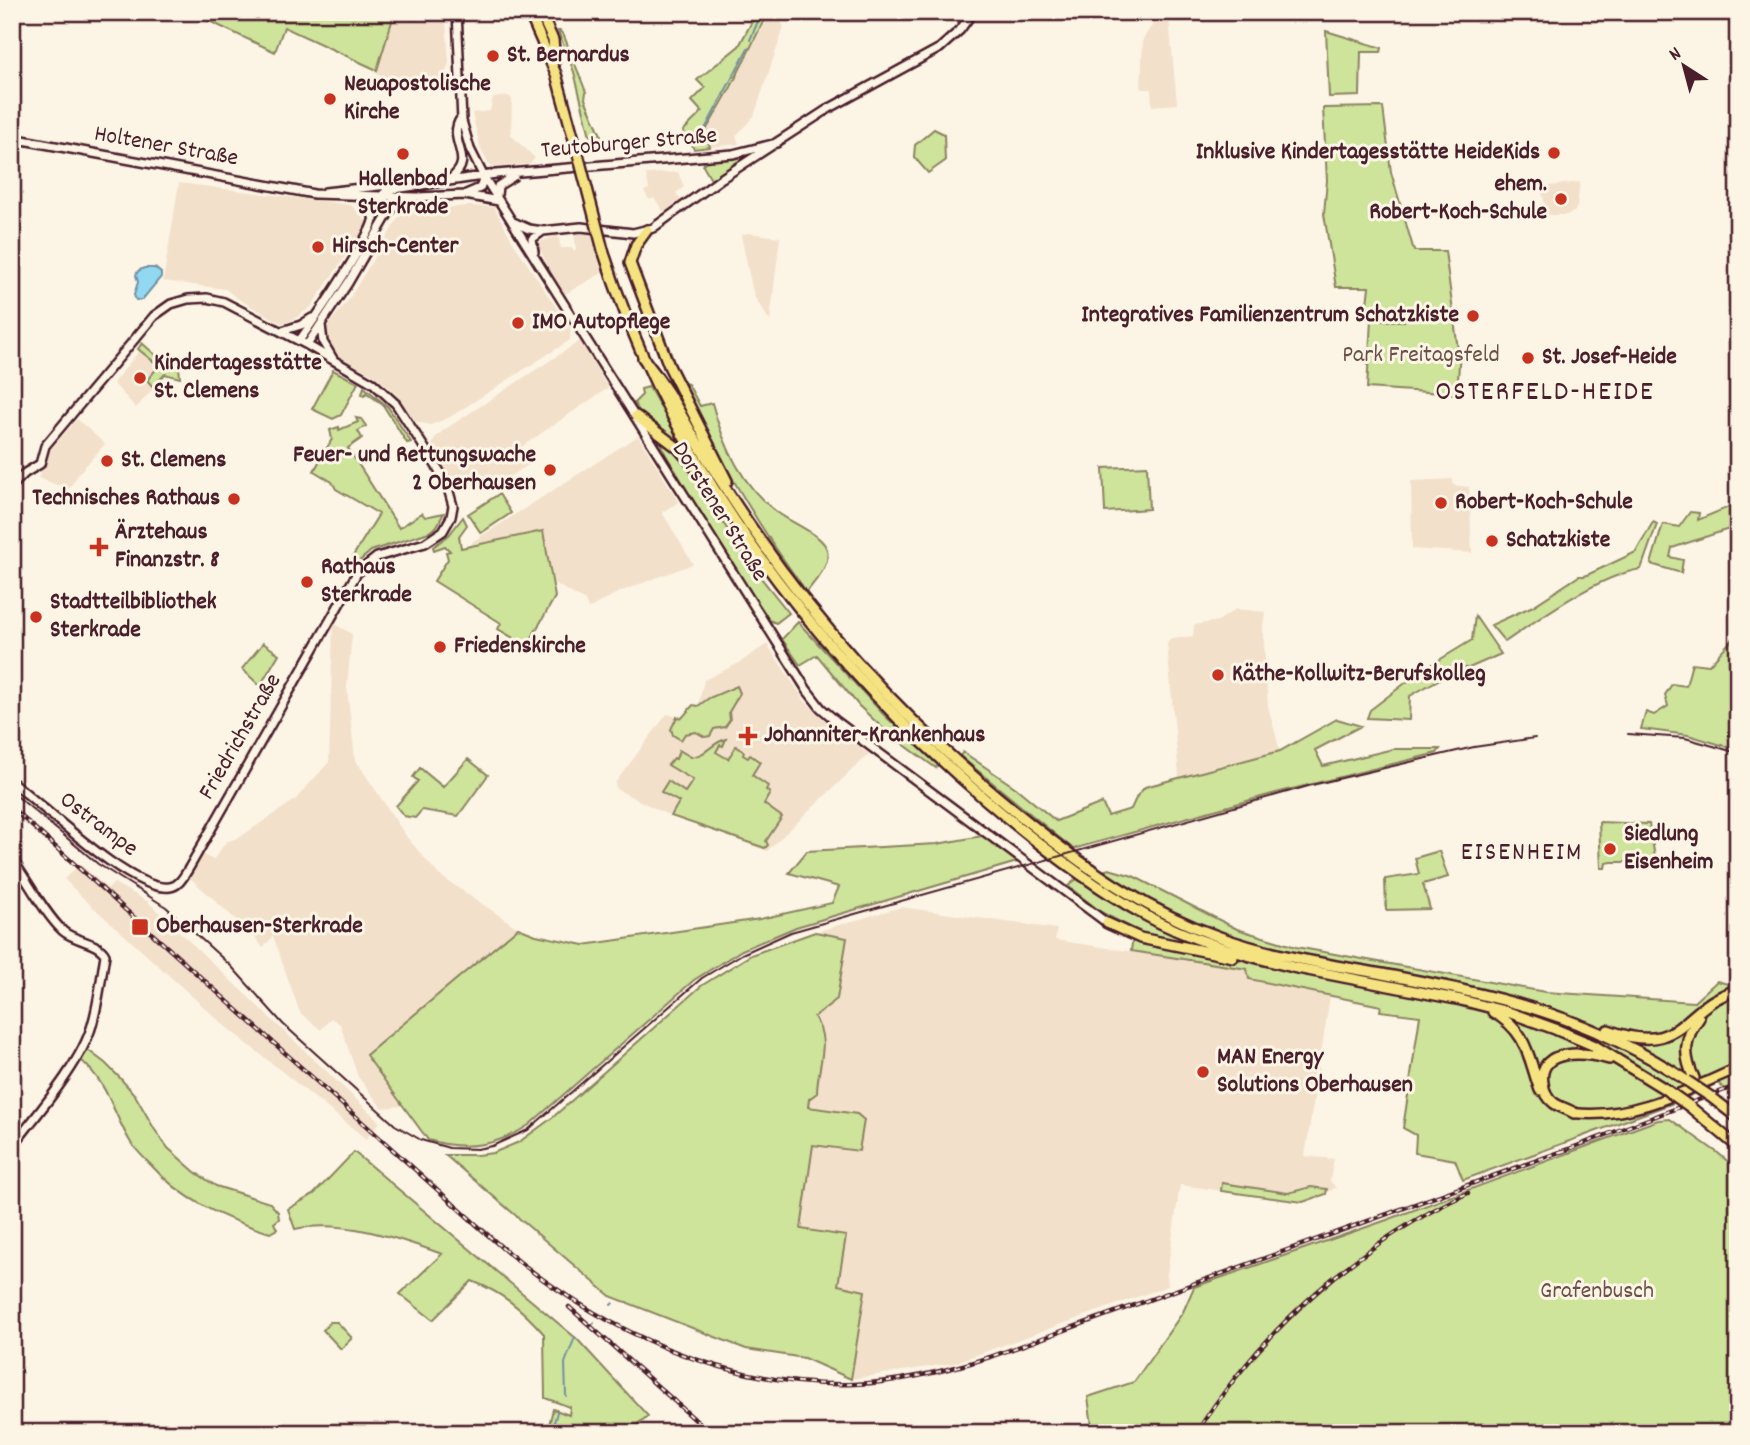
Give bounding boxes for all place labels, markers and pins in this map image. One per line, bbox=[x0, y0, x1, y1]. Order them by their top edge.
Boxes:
place label: St. Bernardus bbox=[507, 39, 630, 73]
marker: St. Bernardus bbox=[485, 48, 501, 64]
place label: Neuapostolische Kirche bbox=[344, 68, 491, 130]
marker: Neuapostolische Kirche bbox=[322, 91, 338, 107]
place label: Inklusive Kindertagesstätte HeideKids bbox=[1196, 136, 1540, 170]
marker: Inklusive Kindertagesstätte HeideKids bbox=[1546, 145, 1562, 161]
marker: Hallenbad Sterkrade bbox=[395, 146, 411, 162]
place label: Hallenbad Sterkrade bbox=[358, 163, 449, 225]
place label: ehem. Robert-Koch-Schule bbox=[1369, 168, 1547, 230]
marker: ehem. Robert-Koch-Schule bbox=[1553, 191, 1569, 207]
place label: Hirsch-Center bbox=[332, 230, 459, 264]
marker: Hirsch-Center bbox=[310, 239, 326, 255]
place label: Integratives Familienzentrum Schatzkiste bbox=[1081, 299, 1459, 333]
place label: IMO Autopflege bbox=[532, 306, 671, 340]
marker: Integratives Familienzentrum Schatzkiste bbox=[1465, 308, 1481, 324]
marker: IMO Autopflege bbox=[510, 315, 526, 331]
place label: St. Josef-Heide bbox=[1542, 341, 1677, 375]
place label: Kindertagesstätte St. Clemens bbox=[154, 347, 322, 409]
marker: St. Josef-Heide bbox=[1520, 350, 1536, 366]
marker: Kindertagesstätte St. Clemens bbox=[132, 370, 148, 386]
place label: Feuer- und Rettungswache 2 Oberhausen bbox=[293, 439, 536, 501]
place label: St. Clemens bbox=[121, 444, 226, 478]
marker: St. Clemens bbox=[99, 453, 115, 469]
marker: Feuer- und Rettungswache 2 Oberhausen bbox=[542, 462, 558, 478]
place label: Technisches Rathaus bbox=[32, 482, 220, 516]
place label: Robert-Koch-Schule bbox=[1455, 486, 1633, 520]
marker: Technisches Rathaus bbox=[226, 491, 242, 507]
marker: Robert-Koch-Schule bbox=[1433, 495, 1449, 511]
place label: Ärztehaus Finanzstr. 8 bbox=[115, 516, 220, 578]
place label: Schatzkiste bbox=[1506, 524, 1611, 558]
marker: Schatzkiste bbox=[1484, 533, 1500, 549]
marker: Ärztehaus Finanzstr. 8 bbox=[89, 537, 109, 557]
place label: Rathaus Sterkrade bbox=[321, 551, 412, 613]
marker: Rathaus Sterkrade bbox=[299, 574, 315, 590]
place label: Stadtteilbibliothek Sterkrade bbox=[50, 586, 217, 648]
marker: Stadtteilbibliothek Sterkrade bbox=[28, 609, 44, 625]
place label: Friedenskirche bbox=[454, 630, 586, 664]
marker: Friedenskirche bbox=[432, 639, 448, 655]
place label: Käthe-Kollwitz-Berufskolleg bbox=[1232, 658, 1486, 692]
marker: Käthe-Kollwitz-Berufskolleg bbox=[1210, 667, 1226, 683]
place label: Johanniter-Krankenhaus bbox=[764, 719, 985, 753]
marker: Johanniter-Krankenhaus bbox=[738, 726, 758, 746]
place label: Siedlung Eisenheim bbox=[1624, 818, 1713, 880]
marker: Siedlung Eisenheim bbox=[1602, 841, 1618, 857]
place label: Oberhausen-Sterkrade bbox=[156, 910, 363, 944]
marker: Oberhausen-Sterkrade bbox=[130, 917, 150, 937]
place label: MAN Energy Solutions Oberhausen bbox=[1217, 1041, 1413, 1103]
marker: MAN Energy Solutions Oberhausen bbox=[1195, 1064, 1211, 1080]

